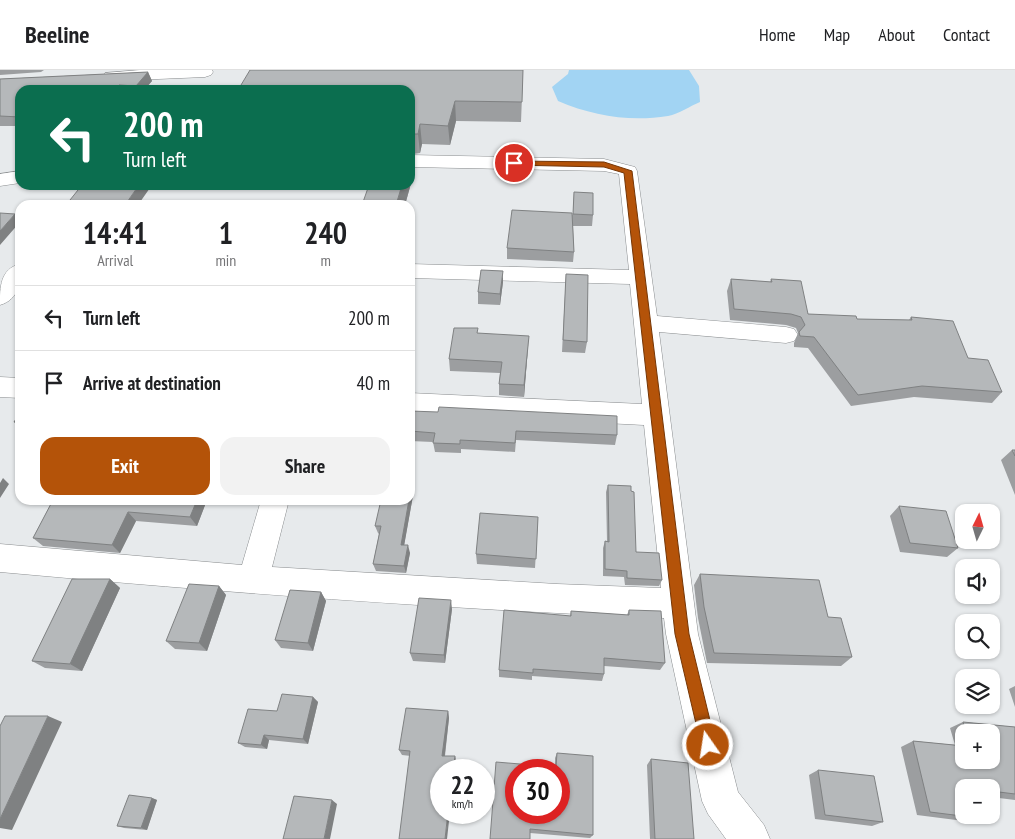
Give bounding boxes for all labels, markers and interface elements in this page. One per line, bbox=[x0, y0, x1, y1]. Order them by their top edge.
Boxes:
text: Beeline bbox=[25, 19, 90, 50]
text: Home bbox=[759, 23, 796, 46]
text: Map bbox=[824, 23, 850, 46]
text: About bbox=[878, 23, 915, 46]
text: Contact bbox=[943, 23, 990, 46]
text: 200 m bbox=[123, 101, 204, 147]
icon: left bbox=[40, 105, 105, 170]
pin bbox=[493, 142, 535, 184]
text: Turn left bbox=[123, 145, 187, 173]
icon: arrive bbox=[500, 149, 528, 177]
text: 14:41 bbox=[83, 213, 148, 252]
text: 1 bbox=[219, 213, 233, 252]
text: 240 bbox=[304, 213, 347, 252]
text: Arrival bbox=[97, 250, 133, 270]
text: min bbox=[215, 250, 236, 270]
text: m bbox=[320, 250, 331, 270]
icon: left bbox=[40, 304, 68, 332]
text: Turn left bbox=[83, 306, 140, 330]
text: 200 m bbox=[348, 306, 390, 330]
icon: arrive bbox=[40, 369, 68, 397]
text: Arrive at destination bbox=[83, 371, 221, 395]
text: 40 m bbox=[357, 371, 390, 395]
button: Exit bbox=[40, 437, 210, 495]
button: Share bbox=[220, 437, 390, 495]
north arrow bbox=[955, 504, 1000, 549]
map controls bbox=[955, 504, 1000, 824]
button: sound bbox=[955, 559, 1000, 604]
button: search bbox=[955, 614, 1000, 659]
button: layers bbox=[955, 669, 1000, 714]
position arrow bbox=[681, 718, 733, 770]
button: + bbox=[955, 724, 1000, 769]
speed limit sign: 30 bbox=[505, 759, 570, 824]
text: 22 bbox=[451, 769, 474, 801]
button: − bbox=[955, 779, 1000, 824]
text: km/h bbox=[452, 796, 473, 811]

